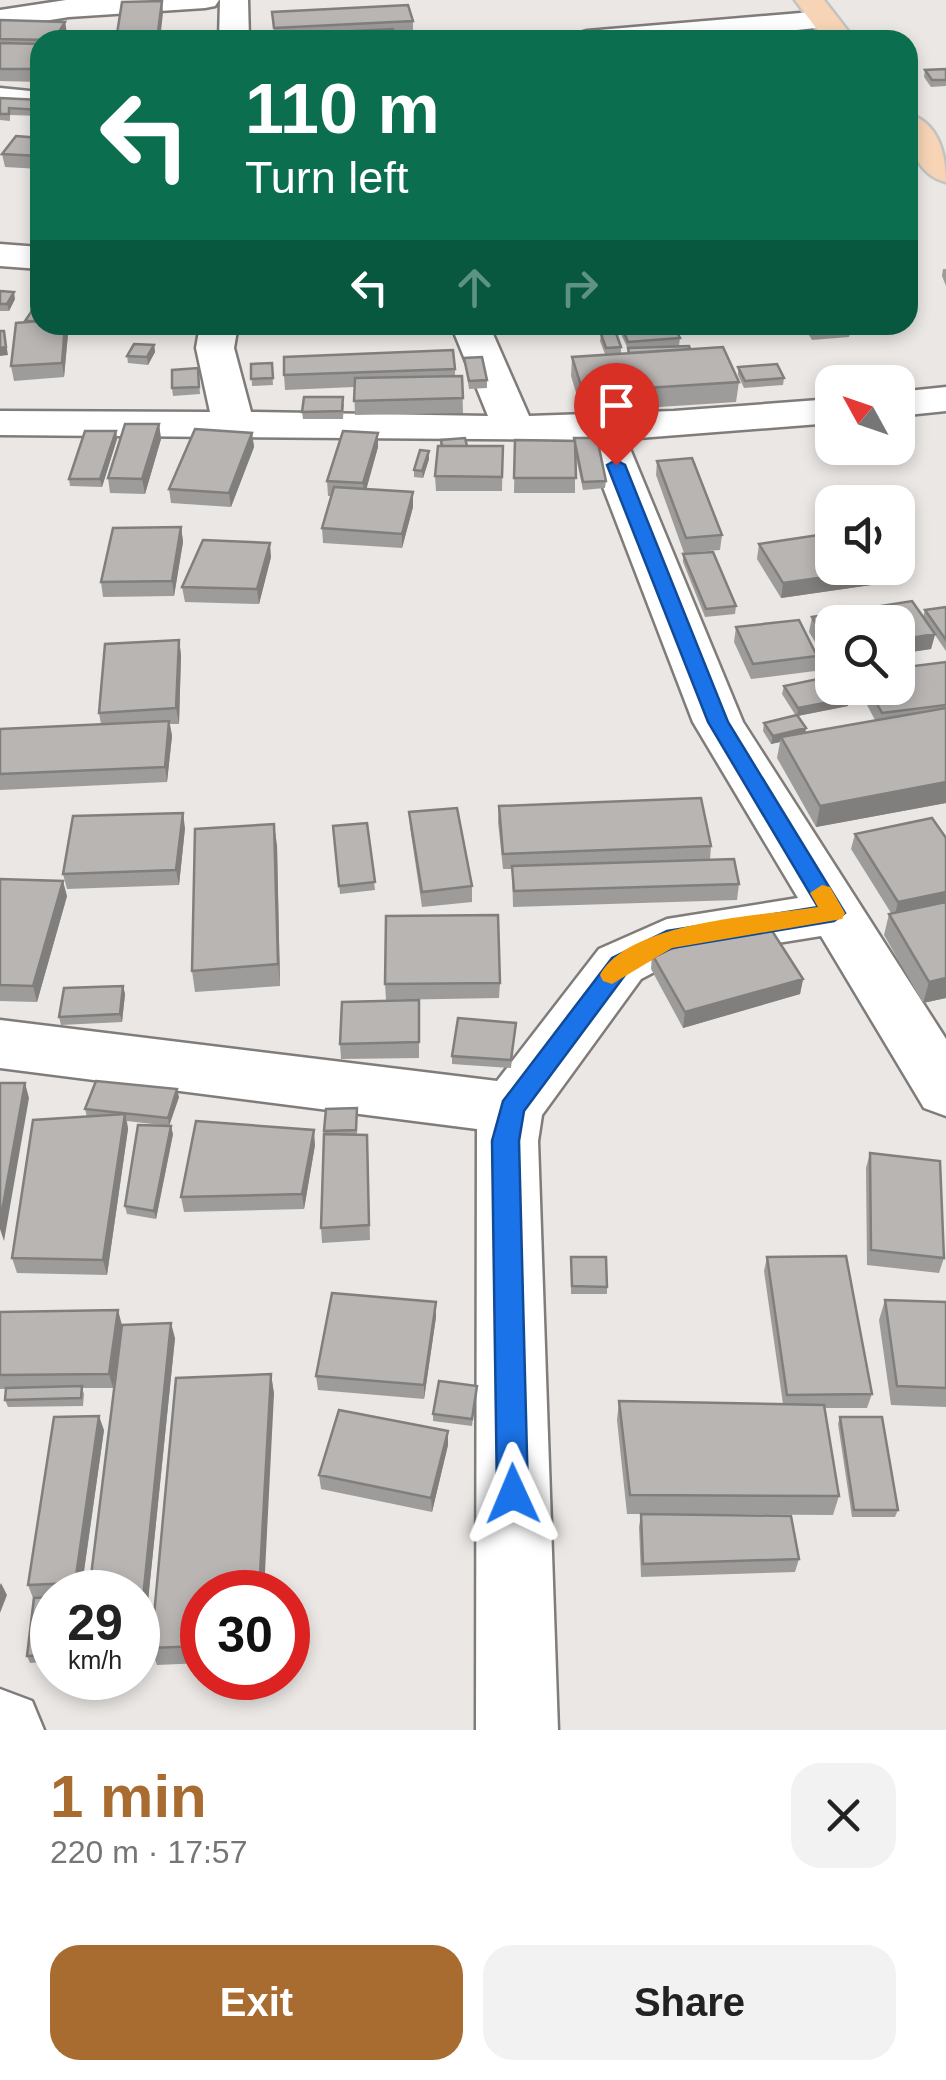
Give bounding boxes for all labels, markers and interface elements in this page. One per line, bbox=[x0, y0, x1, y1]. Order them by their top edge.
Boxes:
icon: left bbox=[80, 70, 210, 200]
text: 110 m bbox=[245, 70, 440, 148]
text: Turn left bbox=[245, 152, 408, 203]
icon: left bbox=[342, 260, 397, 315]
icon: ahead bbox=[447, 260, 502, 315]
icon: right bbox=[552, 260, 607, 315]
pin bbox=[574, 363, 659, 466]
north arrow bbox=[815, 365, 915, 465]
map controls bbox=[815, 365, 915, 705]
icon: arrive bbox=[589, 378, 644, 433]
button: sound bbox=[815, 485, 915, 585]
button: search bbox=[815, 605, 915, 705]
position arrow bbox=[461, 1442, 565, 1546]
speed limit sign: 30 bbox=[180, 1570, 310, 1700]
text: 29 bbox=[67, 1595, 123, 1651]
text: km/h bbox=[68, 1646, 122, 1674]
text: 1 min bbox=[50, 1763, 207, 1830]
button: close bbox=[791, 1763, 896, 1868]
text: 220 m · 17:57 bbox=[50, 1834, 247, 1870]
button: Exit bbox=[50, 1945, 463, 2060]
button: Share bbox=[483, 1945, 896, 2060]

